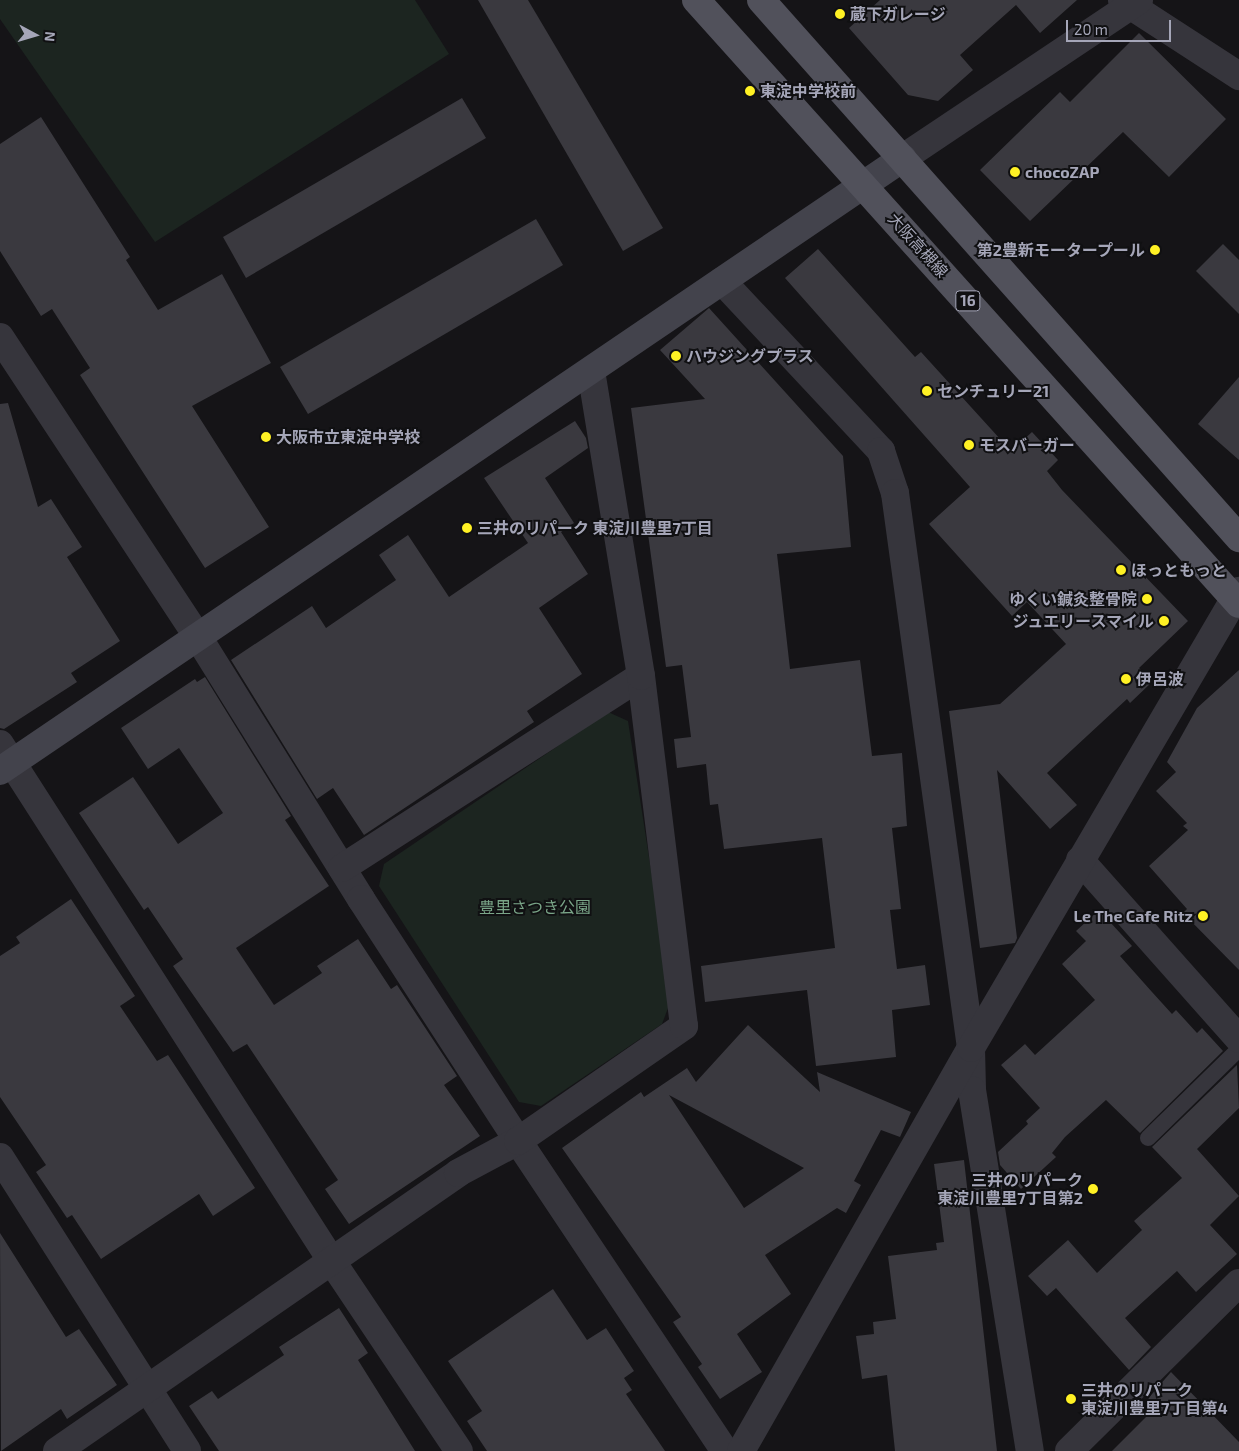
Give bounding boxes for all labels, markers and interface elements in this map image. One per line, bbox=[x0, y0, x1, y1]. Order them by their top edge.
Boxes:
place label: 蔵下ガレージ bbox=[850, 4, 946, 24]
marker: 蔵下ガレージ bbox=[834, 8, 846, 20]
north arrow bbox=[10, 10, 60, 60]
scale bar bbox=[1069, 10, 1174, 42]
text: 20 m bbox=[1074, 20, 1108, 38]
text: N bbox=[41, 31, 59, 43]
place label: 東淀中学校前 bbox=[760, 81, 856, 101]
marker: 東淀中学校前 bbox=[744, 85, 756, 97]
place label: chocoZAP bbox=[1025, 162, 1099, 182]
marker: chocoZAP bbox=[1009, 166, 1021, 178]
street label: 大阪高槻線 bbox=[884, 209, 952, 281]
place label: 第2豊新モータープール bbox=[976, 240, 1145, 260]
marker: 第2豊新モータープール bbox=[1149, 244, 1161, 256]
road number: 16 bbox=[954, 288, 982, 314]
place label: ハウジングプラス bbox=[686, 346, 814, 366]
marker: ハウジングプラス bbox=[670, 350, 682, 362]
place label: センチュリー21 bbox=[937, 381, 1049, 401]
marker: センチュリー21 bbox=[921, 385, 933, 397]
place label: 大阪市立東淀中学校 bbox=[276, 427, 420, 447]
marker: 大阪市立東淀中学校 bbox=[260, 431, 272, 443]
place label: モスバーガー bbox=[979, 435, 1075, 455]
marker: モスバーガー bbox=[963, 439, 975, 451]
place label: 三井のリパーク 東淀川豊里7丁目 bbox=[477, 518, 713, 538]
marker: 三井のリパーク 東淀川豊里7丁目 bbox=[461, 522, 473, 534]
place label: ほっともっと bbox=[1131, 560, 1227, 580]
marker: ほっともっと bbox=[1115, 564, 1127, 576]
place label: ゆくい鍼灸整骨院 bbox=[1009, 589, 1137, 609]
marker: ゆくい鍼灸整骨院 bbox=[1141, 593, 1153, 605]
place label: ジュエリースマイル bbox=[1010, 611, 1154, 631]
marker: ジュエリースマイル bbox=[1158, 615, 1170, 627]
place label: 伊呂波 bbox=[1136, 669, 1184, 689]
marker: 伊呂波 bbox=[1120, 673, 1132, 685]
park label: 豊里さつき公園 bbox=[479, 897, 591, 917]
place label: Le The Cafe Ritz bbox=[1073, 906, 1193, 926]
marker: Le The Cafe Ritz bbox=[1197, 910, 1209, 922]
place label: 三井のリパーク 東淀川豊里7丁目第2 bbox=[937, 1170, 1083, 1208]
marker: 三井のリパーク 東淀川豊里7丁目第2 bbox=[1087, 1183, 1099, 1195]
place label: 三井のリパーク 東淀川豊里7丁目第4 bbox=[1081, 1380, 1228, 1418]
marker: 三井のリパーク 東淀川豊里7丁目第4 bbox=[1065, 1393, 1077, 1405]

